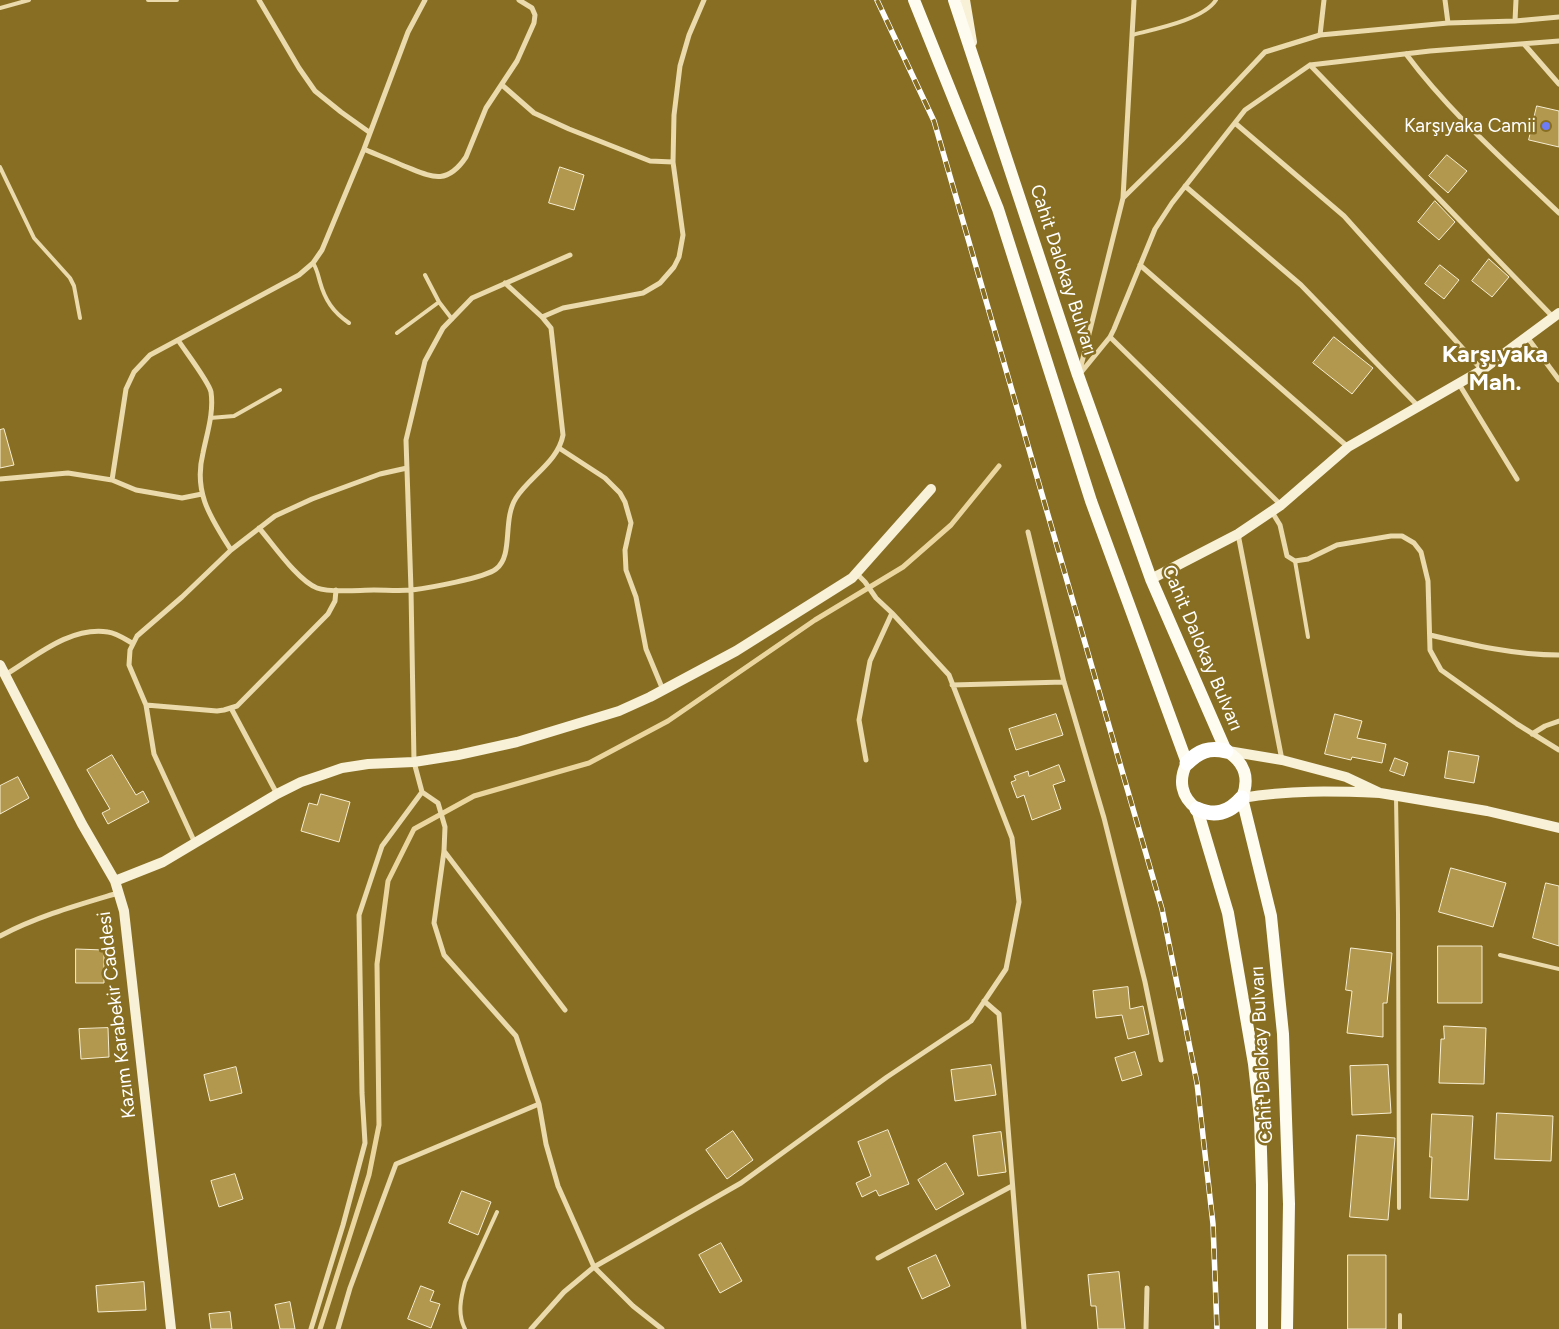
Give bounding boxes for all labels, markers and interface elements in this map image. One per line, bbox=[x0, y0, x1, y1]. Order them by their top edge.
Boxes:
place label: Karşıyaka Camii bbox=[1404, 115, 1536, 137]
marker: Karşıyaka Camii bbox=[1540, 120, 1552, 132]
street label: Cahit Dalokay Bulvarı bbox=[1025, 182, 1101, 358]
district label: Karşıyaka Mah. bbox=[1442, 341, 1548, 397]
street label: Cahit Dalokay Bulvarı bbox=[1157, 562, 1247, 734]
street label: Kazım Karabekir Caddesi bbox=[93, 910, 141, 1120]
street label: Cahit Dalokay Bulvarı bbox=[1246, 966, 1278, 1144]

